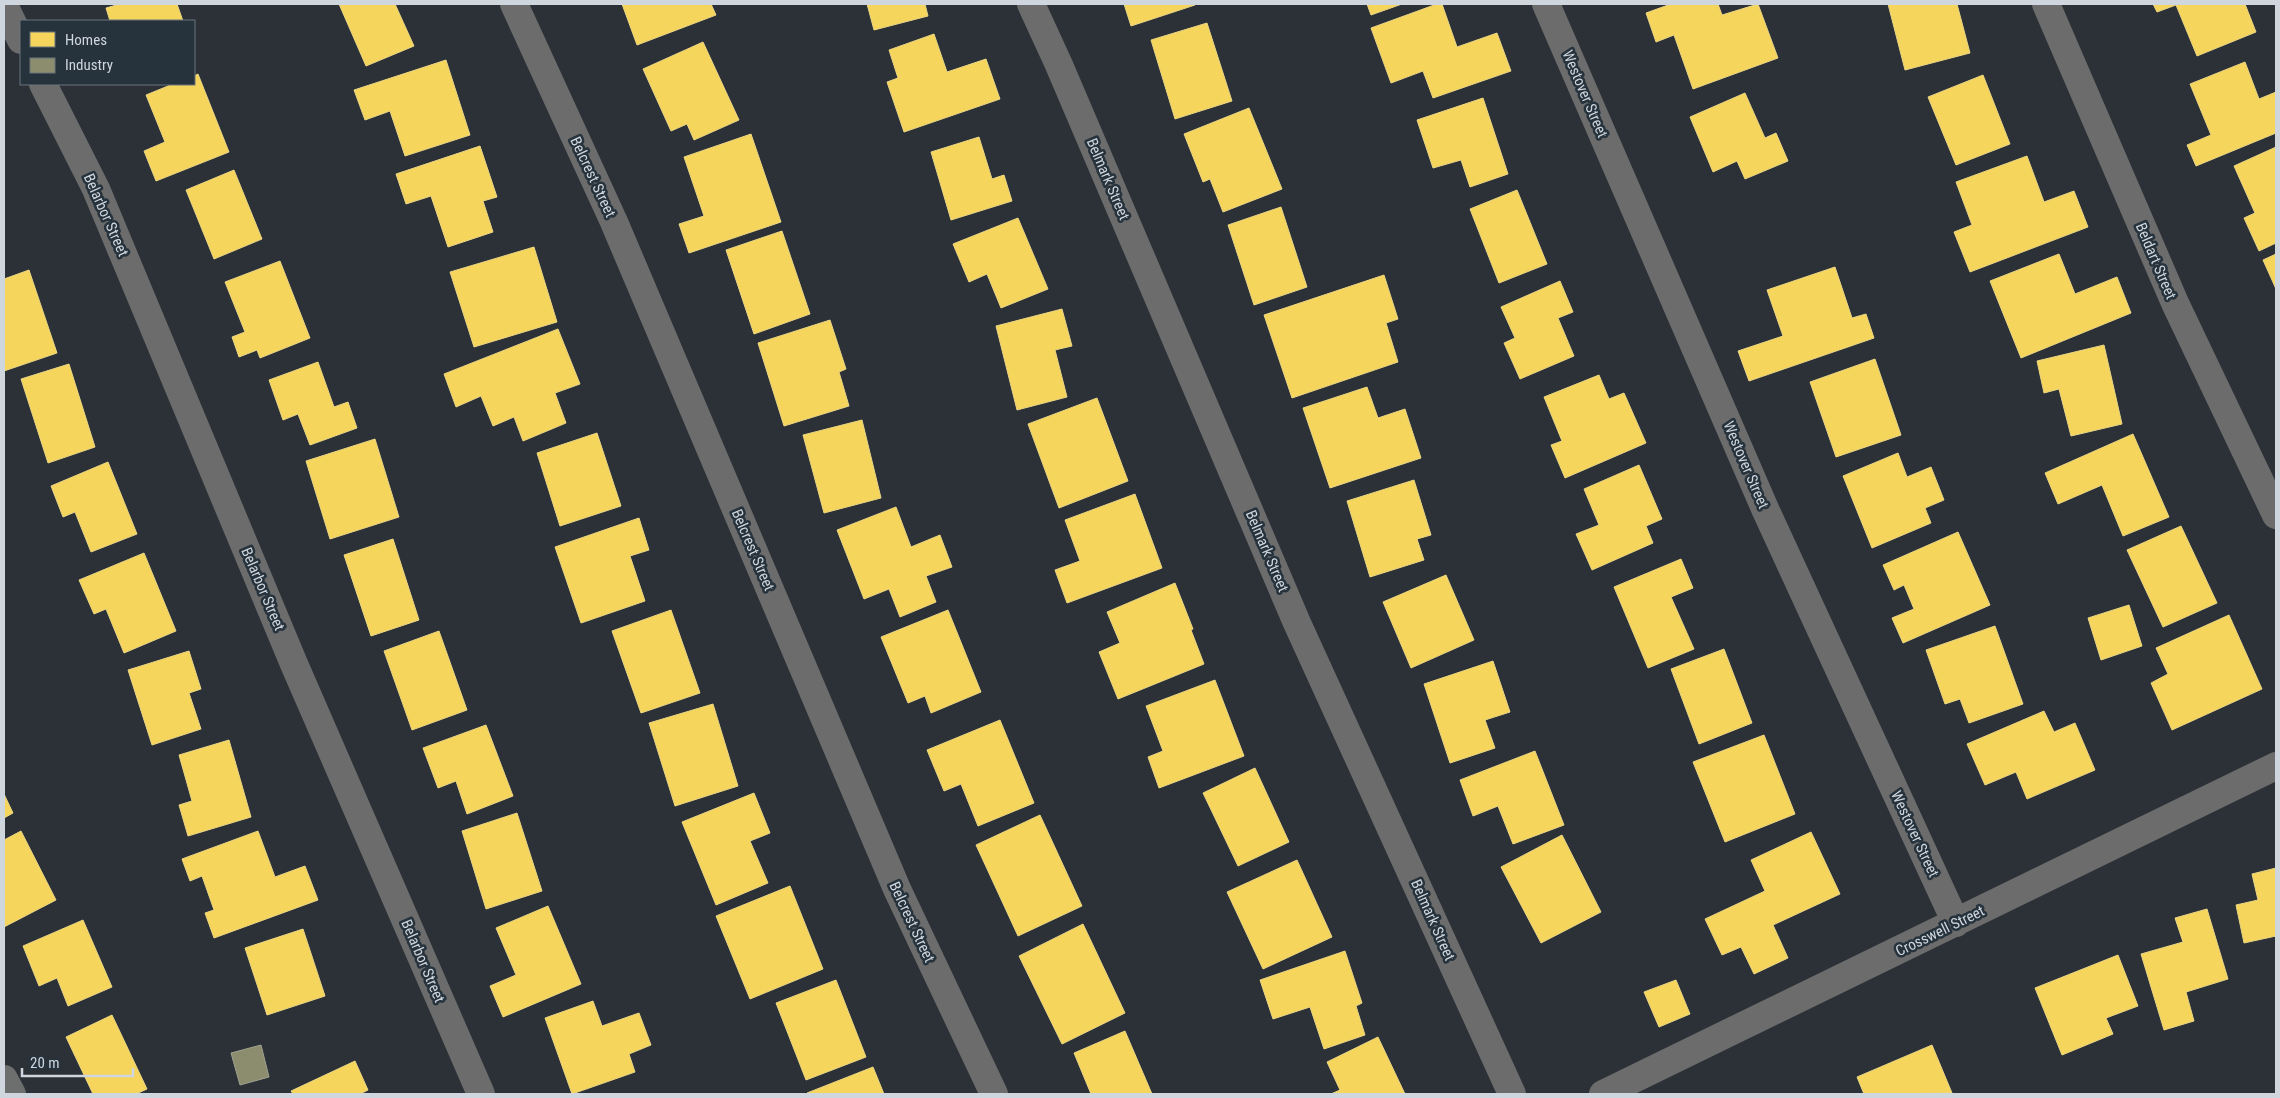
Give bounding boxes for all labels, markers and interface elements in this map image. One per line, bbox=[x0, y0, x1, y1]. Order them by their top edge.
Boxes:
legend bbox=[20, 20, 195, 85]
text: Homes bbox=[65, 31, 107, 49]
street label: Westover Street bbox=[1558, 48, 1612, 140]
text: Industry bbox=[65, 56, 113, 74]
street label: Belcrest Street bbox=[566, 134, 620, 220]
street label: Belmark Street bbox=[1083, 135, 1133, 223]
street label: Belarbor Street bbox=[80, 171, 132, 259]
street label: Beldart Street bbox=[2132, 220, 2180, 302]
street label: Westover Street bbox=[1719, 419, 1773, 511]
street label: Belcrest Street bbox=[728, 506, 778, 594]
street label: Belmark Street bbox=[1242, 507, 1292, 595]
street label: Belarbor Street bbox=[237, 545, 289, 633]
street label: Westover Street bbox=[1887, 788, 1943, 880]
street label: Belmark Street bbox=[1407, 877, 1459, 963]
street label: Belcrest Street bbox=[885, 879, 939, 965]
street label: Crosswell Street bbox=[1893, 902, 1987, 960]
street label: Belarbor Street bbox=[397, 917, 449, 1005]
scale bar bbox=[22, 1046, 134, 1078]
text: 20 m bbox=[30, 1054, 60, 1072]

